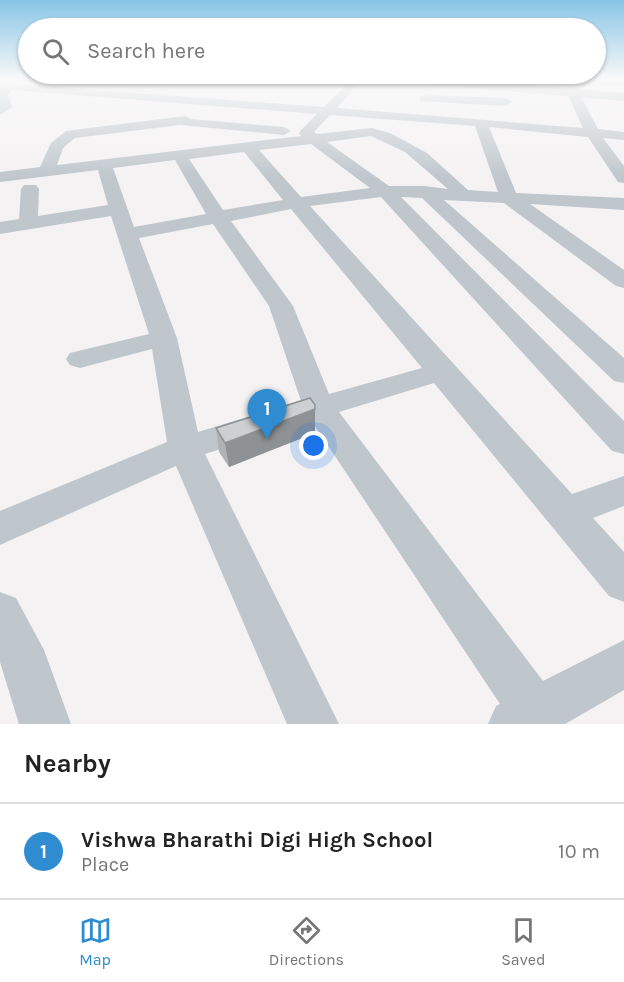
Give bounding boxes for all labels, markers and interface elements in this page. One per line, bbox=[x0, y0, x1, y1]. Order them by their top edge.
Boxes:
search box bbox=[18, 18, 606, 84]
icon: search bbox=[39, 35, 72, 68]
text: Search here bbox=[87, 38, 205, 64]
pin: 1 bbox=[248, 390, 286, 439]
your location bbox=[299, 431, 328, 460]
text: Nearby bbox=[24, 748, 111, 779]
text: Vishwa Bharathi Digi High School bbox=[81, 827, 433, 853]
text: 1 bbox=[40, 840, 47, 863]
text: 10 m bbox=[558, 840, 600, 863]
text: Place bbox=[81, 853, 129, 876]
tab: Map bbox=[79, 914, 112, 969]
tab: Directions bbox=[269, 914, 344, 969]
tab: Saved bbox=[501, 914, 545, 969]

